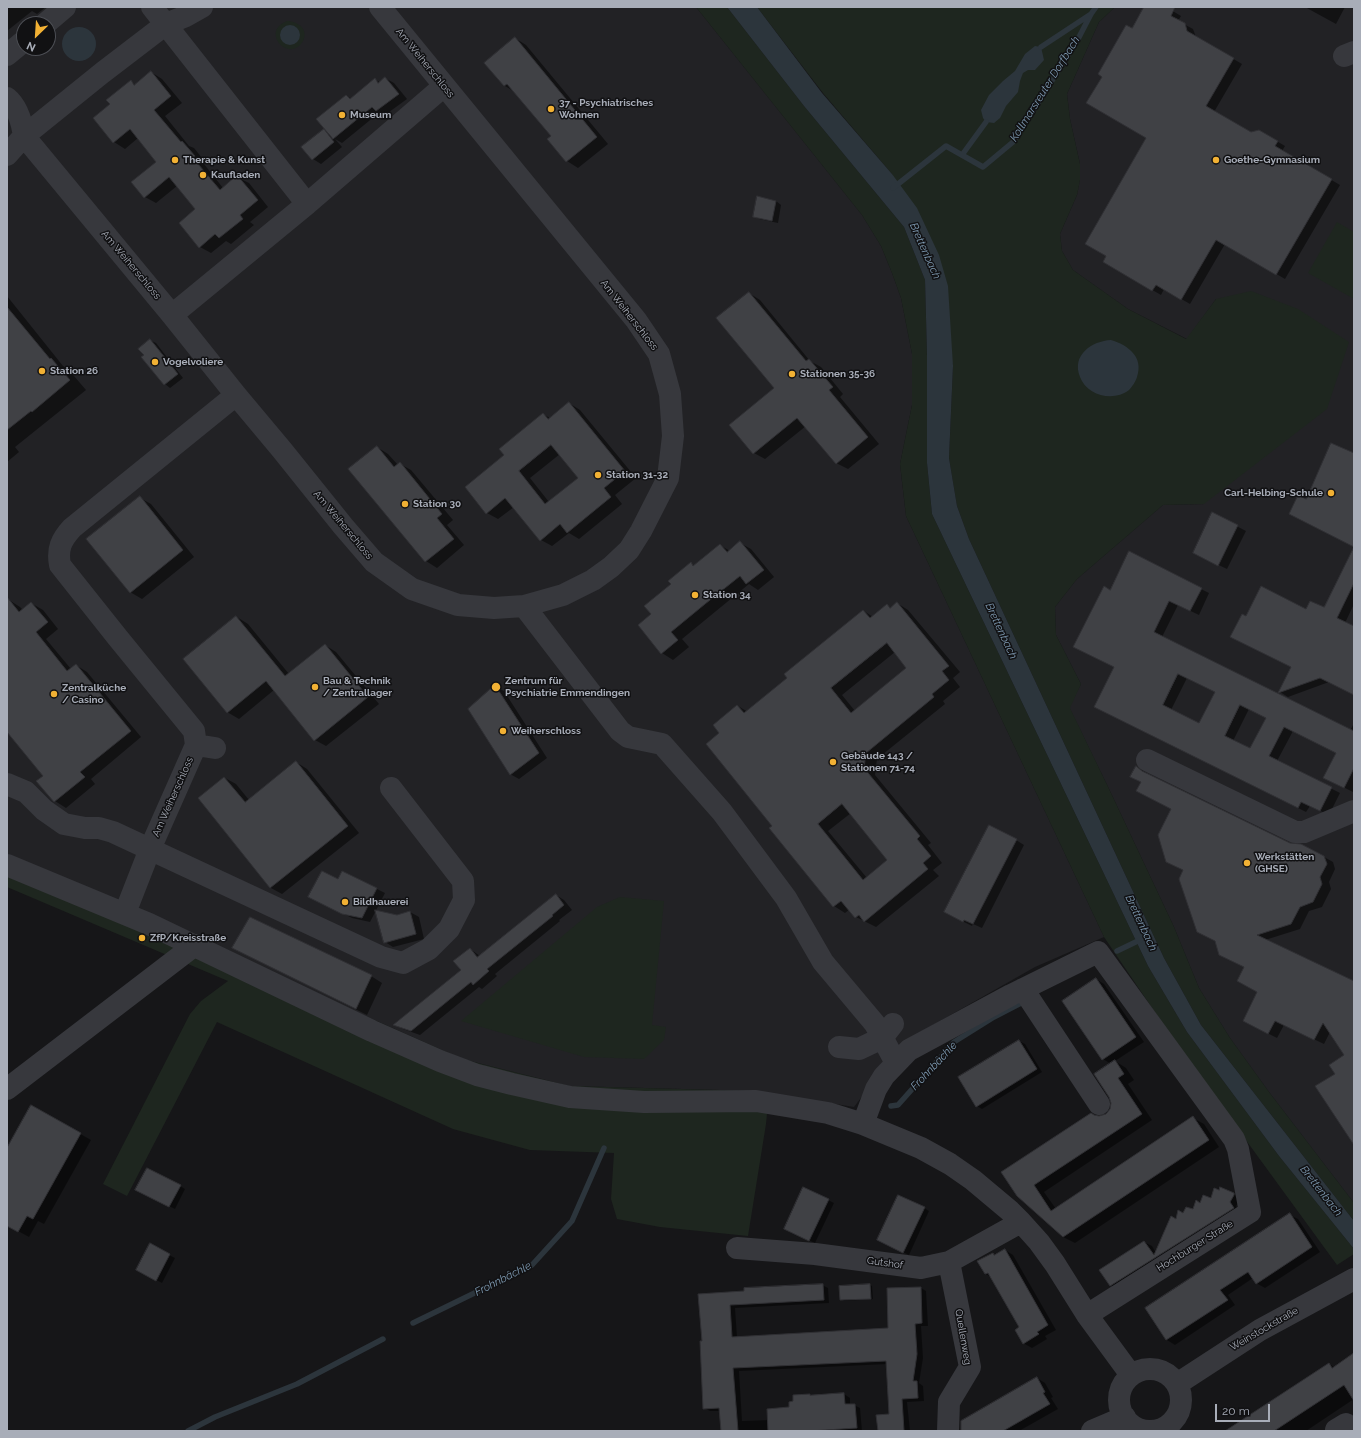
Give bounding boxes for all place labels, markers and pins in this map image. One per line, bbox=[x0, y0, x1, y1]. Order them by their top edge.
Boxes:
place label: 37 - Psychiatrisches Wohnen bbox=[559, 97, 653, 120]
marker: 37 - Psychiatrisches Wohnen bbox=[546, 104, 556, 114]
place label: Museum bbox=[350, 109, 391, 121]
marker: Museum bbox=[337, 110, 347, 120]
place label: Therapie & Kunst bbox=[183, 154, 265, 166]
place label: Goethe-Gymnasium bbox=[1224, 154, 1320, 166]
marker: Therapie & Kunst bbox=[170, 155, 180, 165]
marker: Goethe-Gymnasium bbox=[1211, 155, 1221, 165]
place label: Kaufladen bbox=[211, 169, 260, 181]
marker: Kaufladen bbox=[198, 170, 208, 180]
place label: Vogelvoliere bbox=[163, 356, 223, 368]
marker: Vogelvoliere bbox=[150, 357, 160, 367]
place label: Station 26 bbox=[50, 365, 98, 377]
marker: Station 26 bbox=[37, 366, 47, 376]
place label: Stationen 35-36 bbox=[800, 368, 875, 380]
marker: Stationen 35-36 bbox=[787, 369, 797, 379]
place label: Station 31-32 bbox=[606, 469, 668, 481]
marker: Station 31-32 bbox=[593, 470, 603, 480]
place label: Carl-Helbing-Schule bbox=[1224, 487, 1323, 499]
marker: Carl-Helbing-Schule bbox=[1326, 488, 1336, 498]
place label: Station 30 bbox=[413, 498, 461, 510]
marker: Station 30 bbox=[400, 499, 410, 509]
place label: Station 34 bbox=[703, 589, 751, 601]
marker: Station 34 bbox=[690, 590, 700, 600]
place label: Bau & Technik / Zentrallager bbox=[323, 675, 392, 698]
place label: Zentrum für Psychiatrie Emmendingen bbox=[505, 675, 630, 698]
marker: Zentrum für Psychiatrie Emmendingen bbox=[490, 681, 502, 693]
place label: Zentralküche / Casino bbox=[62, 682, 126, 706]
marker: Bau & Technik / Zentrallager bbox=[310, 682, 320, 692]
marker: Zentralküche / Casino bbox=[49, 689, 59, 699]
place label: Weiherschloss bbox=[511, 725, 581, 737]
marker: Weiherschloss bbox=[498, 726, 508, 736]
place label: Gebäude 143 / Stationen 71-74 bbox=[841, 750, 915, 774]
marker: Gebäude 143 / Stationen 71-74 bbox=[828, 757, 838, 767]
place label: Werkstätten (GHSE) bbox=[1255, 851, 1314, 874]
marker: Werkstätten (GHSE) bbox=[1242, 858, 1252, 868]
place label: Bildhauerei bbox=[353, 896, 408, 908]
marker: Bildhauerei bbox=[340, 897, 350, 907]
place label: ZfP/Kreisstraße bbox=[150, 932, 226, 944]
marker: ZfP/Kreisstraße bbox=[137, 933, 147, 943]

